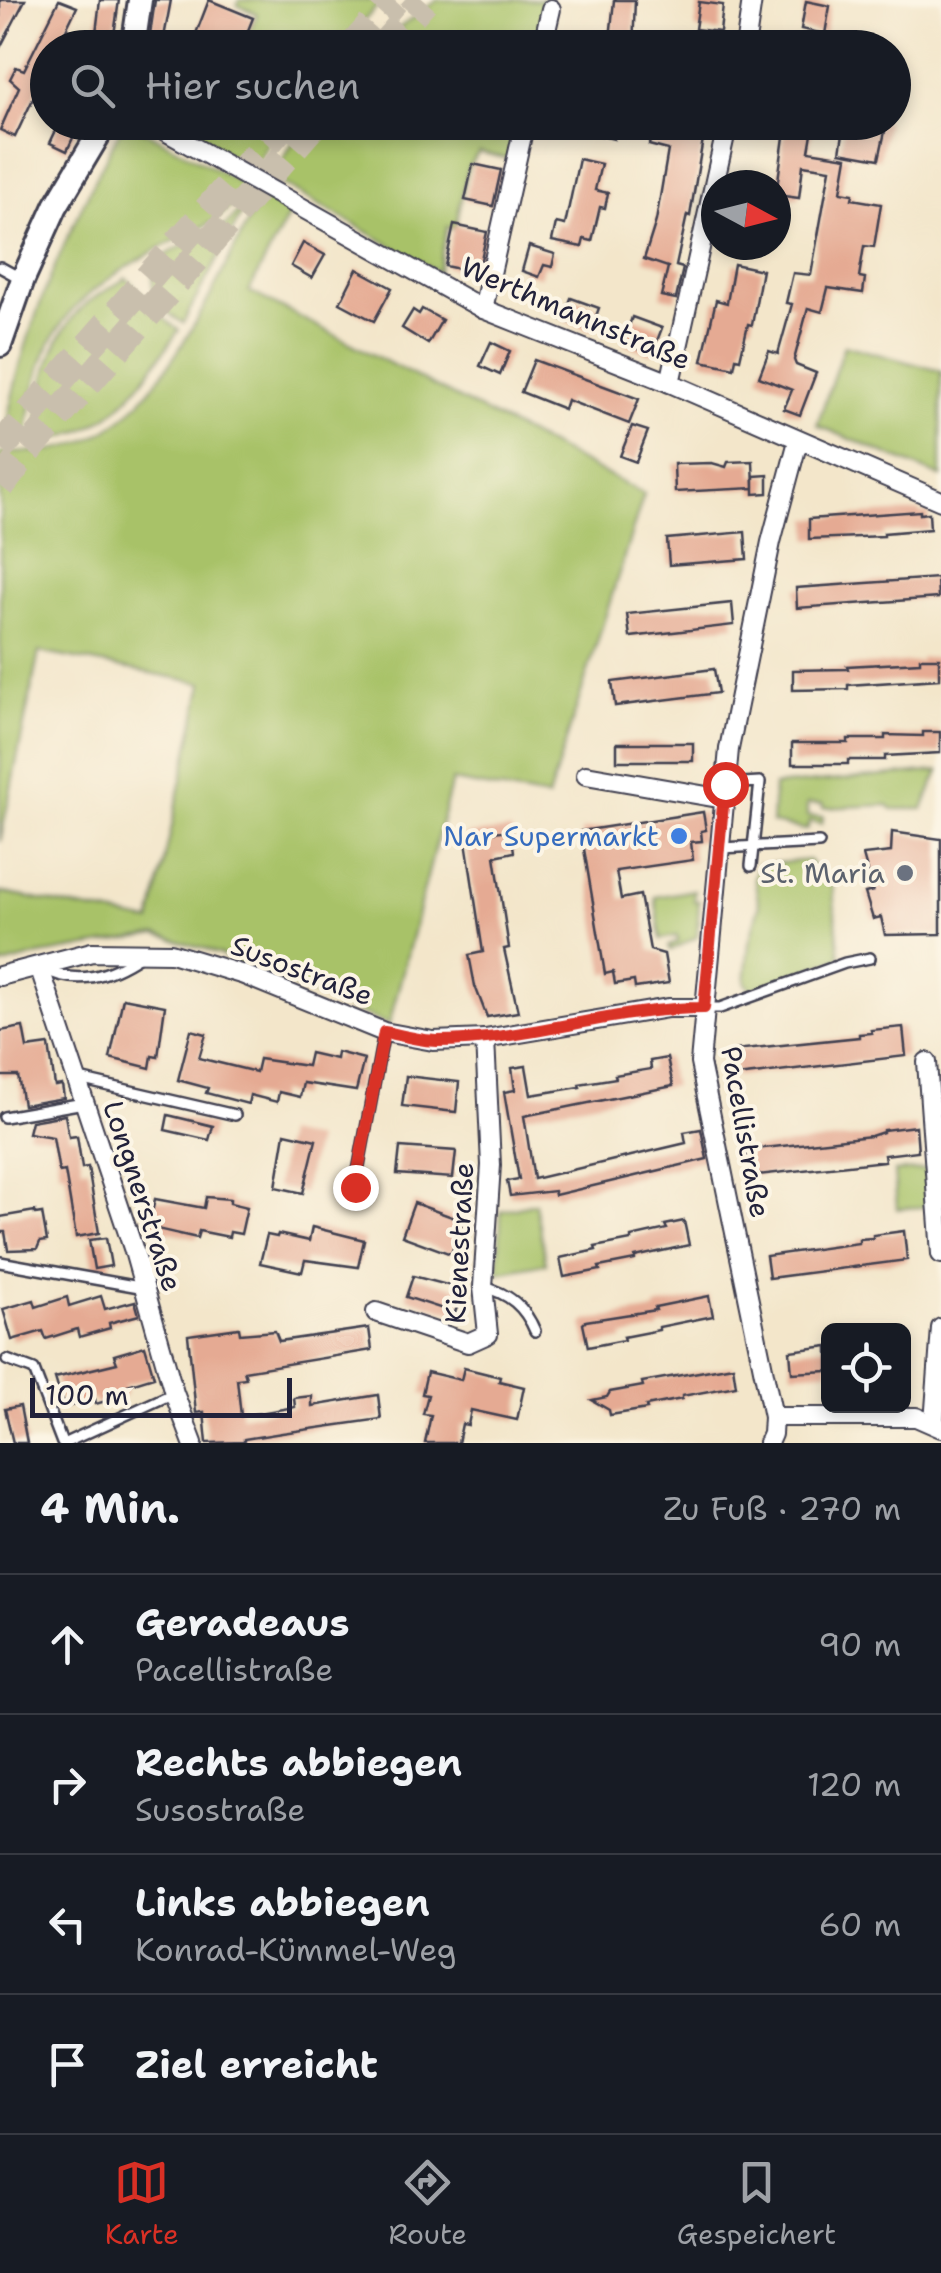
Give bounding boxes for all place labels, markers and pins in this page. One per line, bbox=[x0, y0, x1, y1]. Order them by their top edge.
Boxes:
place label: Nar Supermarkt bbox=[443, 817, 659, 855]
marker: Nar Supermarkt bbox=[668, 825, 690, 847]
place label: St. Maria bbox=[760, 854, 885, 892]
marker: St. Maria bbox=[894, 862, 916, 884]

